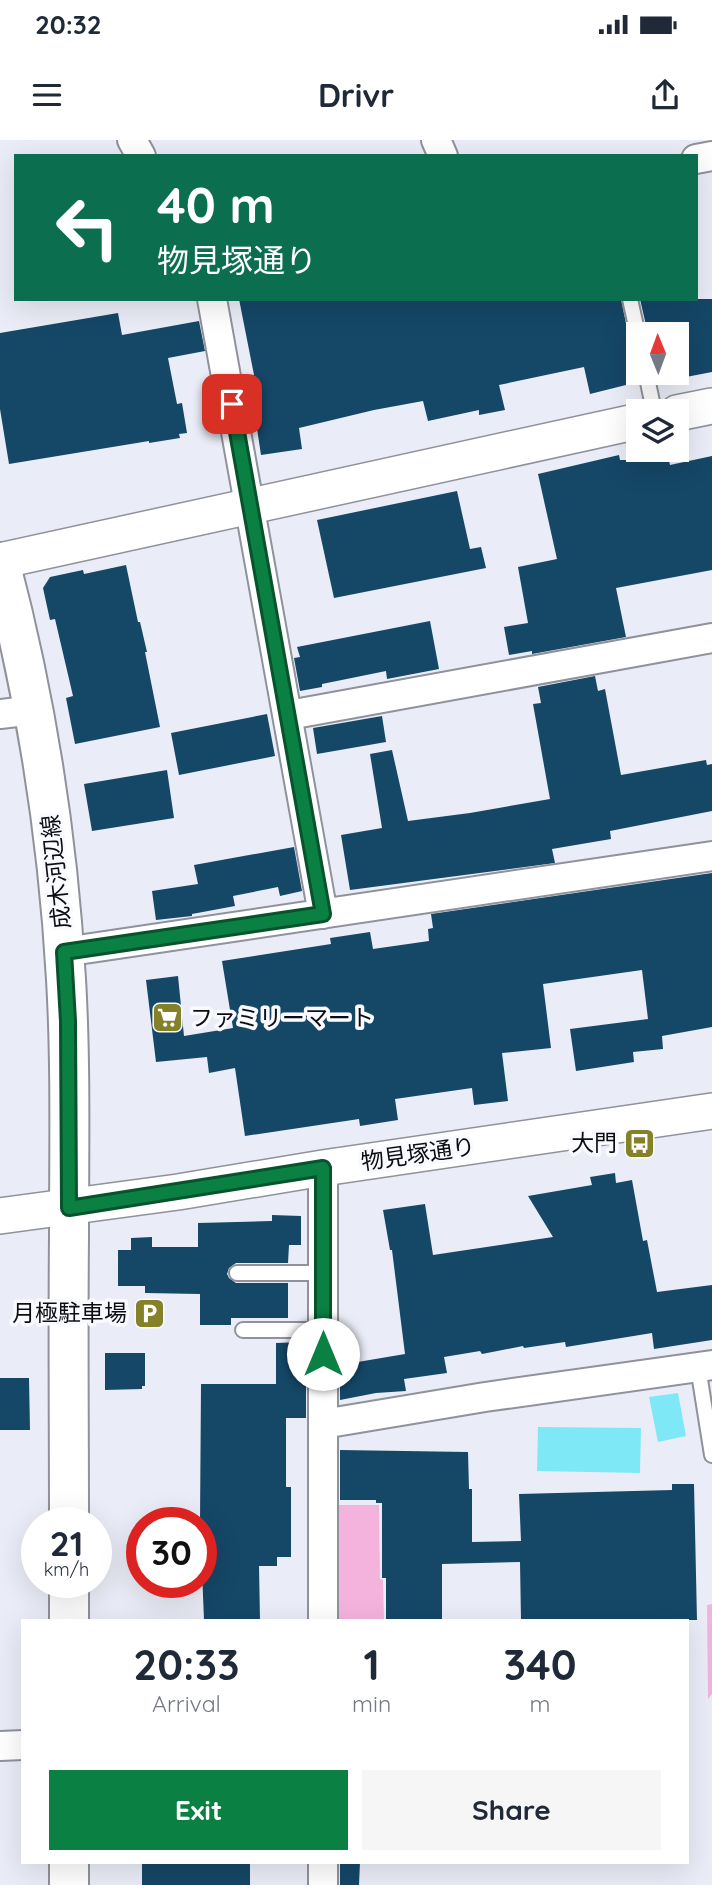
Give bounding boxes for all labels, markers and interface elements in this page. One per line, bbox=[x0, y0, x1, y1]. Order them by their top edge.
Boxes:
text: 20:32 bbox=[35, 8, 102, 41]
text: Drivr bbox=[318, 75, 394, 115]
icon: menu bbox=[28, 76, 66, 114]
icon: share bbox=[646, 76, 684, 114]
text: 40 m bbox=[157, 174, 275, 235]
icon: left bbox=[42, 182, 133, 273]
text: 物見塚通り bbox=[157, 240, 317, 280]
north arrow bbox=[626, 322, 690, 385]
map controls bbox=[626, 322, 689, 462]
pin bbox=[202, 374, 262, 434]
icon: arrive bbox=[213, 385, 251, 423]
button: layers bbox=[626, 399, 689, 462]
street label: 成木河辺線 bbox=[35, 813, 76, 931]
supermarket icon: ファミリーマート bbox=[150, 1001, 184, 1035]
place label: ファミリーマート bbox=[190, 1003, 374, 1032]
bus stop icon: 大門 bbox=[623, 1126, 657, 1160]
place label: 大門 bbox=[571, 1128, 617, 1157]
street label: 物見塚通り bbox=[359, 1131, 477, 1176]
parking icon: 月極駐車場 bbox=[133, 1296, 167, 1330]
place label: 月極駐車場 bbox=[12, 1298, 127, 1327]
position arrow bbox=[286, 1317, 360, 1391]
speed limit sign: 30 bbox=[126, 1507, 217, 1598]
text: 21 bbox=[50, 1521, 83, 1565]
text: km/h bbox=[44, 1558, 89, 1581]
text: 20:33 bbox=[133, 1638, 240, 1691]
text: 1 bbox=[363, 1638, 380, 1691]
text: 340 bbox=[504, 1638, 577, 1691]
text: Arrival bbox=[152, 1689, 221, 1718]
text: min bbox=[352, 1689, 391, 1718]
text: m bbox=[530, 1689, 551, 1718]
button: Exit bbox=[49, 1770, 348, 1850]
button: Share bbox=[362, 1770, 661, 1850]

